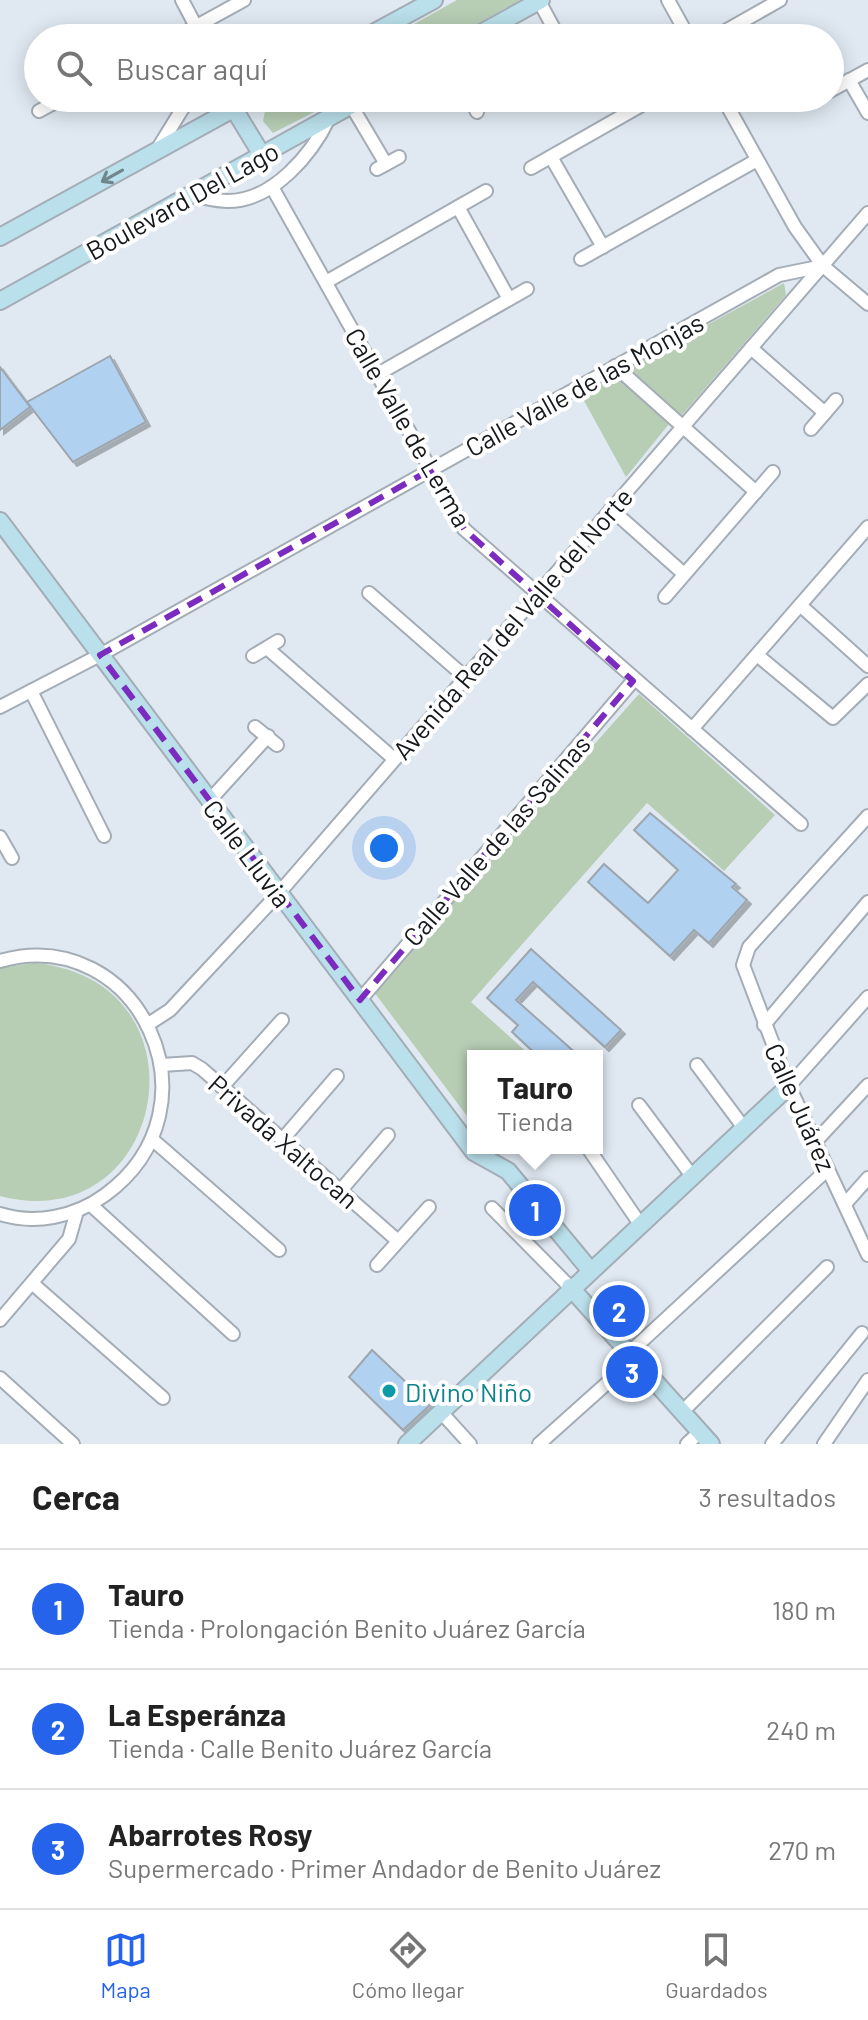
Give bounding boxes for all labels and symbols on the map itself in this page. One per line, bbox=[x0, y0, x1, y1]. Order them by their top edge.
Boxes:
street label: Boulevard Del Lago bbox=[80, 134, 284, 266]
one-way arrow bbox=[100, 169, 124, 185]
street label: Calle Valle de las Monjas bbox=[460, 306, 708, 462]
street label: Calle Valle de Lerma bbox=[339, 322, 479, 532]
street label: Avenida Real del Valle del Norte bbox=[386, 481, 638, 765]
street label: Calle Valle de las Salinas bbox=[396, 728, 596, 952]
street label: Calle Lluvia bbox=[197, 793, 299, 913]
your location bbox=[364, 828, 404, 868]
street label: Calle Juárez bbox=[759, 1038, 843, 1176]
street label: Privada Xaltocan bbox=[203, 1068, 365, 1214]
pin: 1 bbox=[509, 1180, 561, 1240]
pin: 2 bbox=[593, 1281, 645, 1341]
pin: 3 bbox=[606, 1342, 658, 1402]
place label: Divino Niño bbox=[405, 1376, 532, 1407]
marker: Divino Niño bbox=[380, 1382, 398, 1400]

